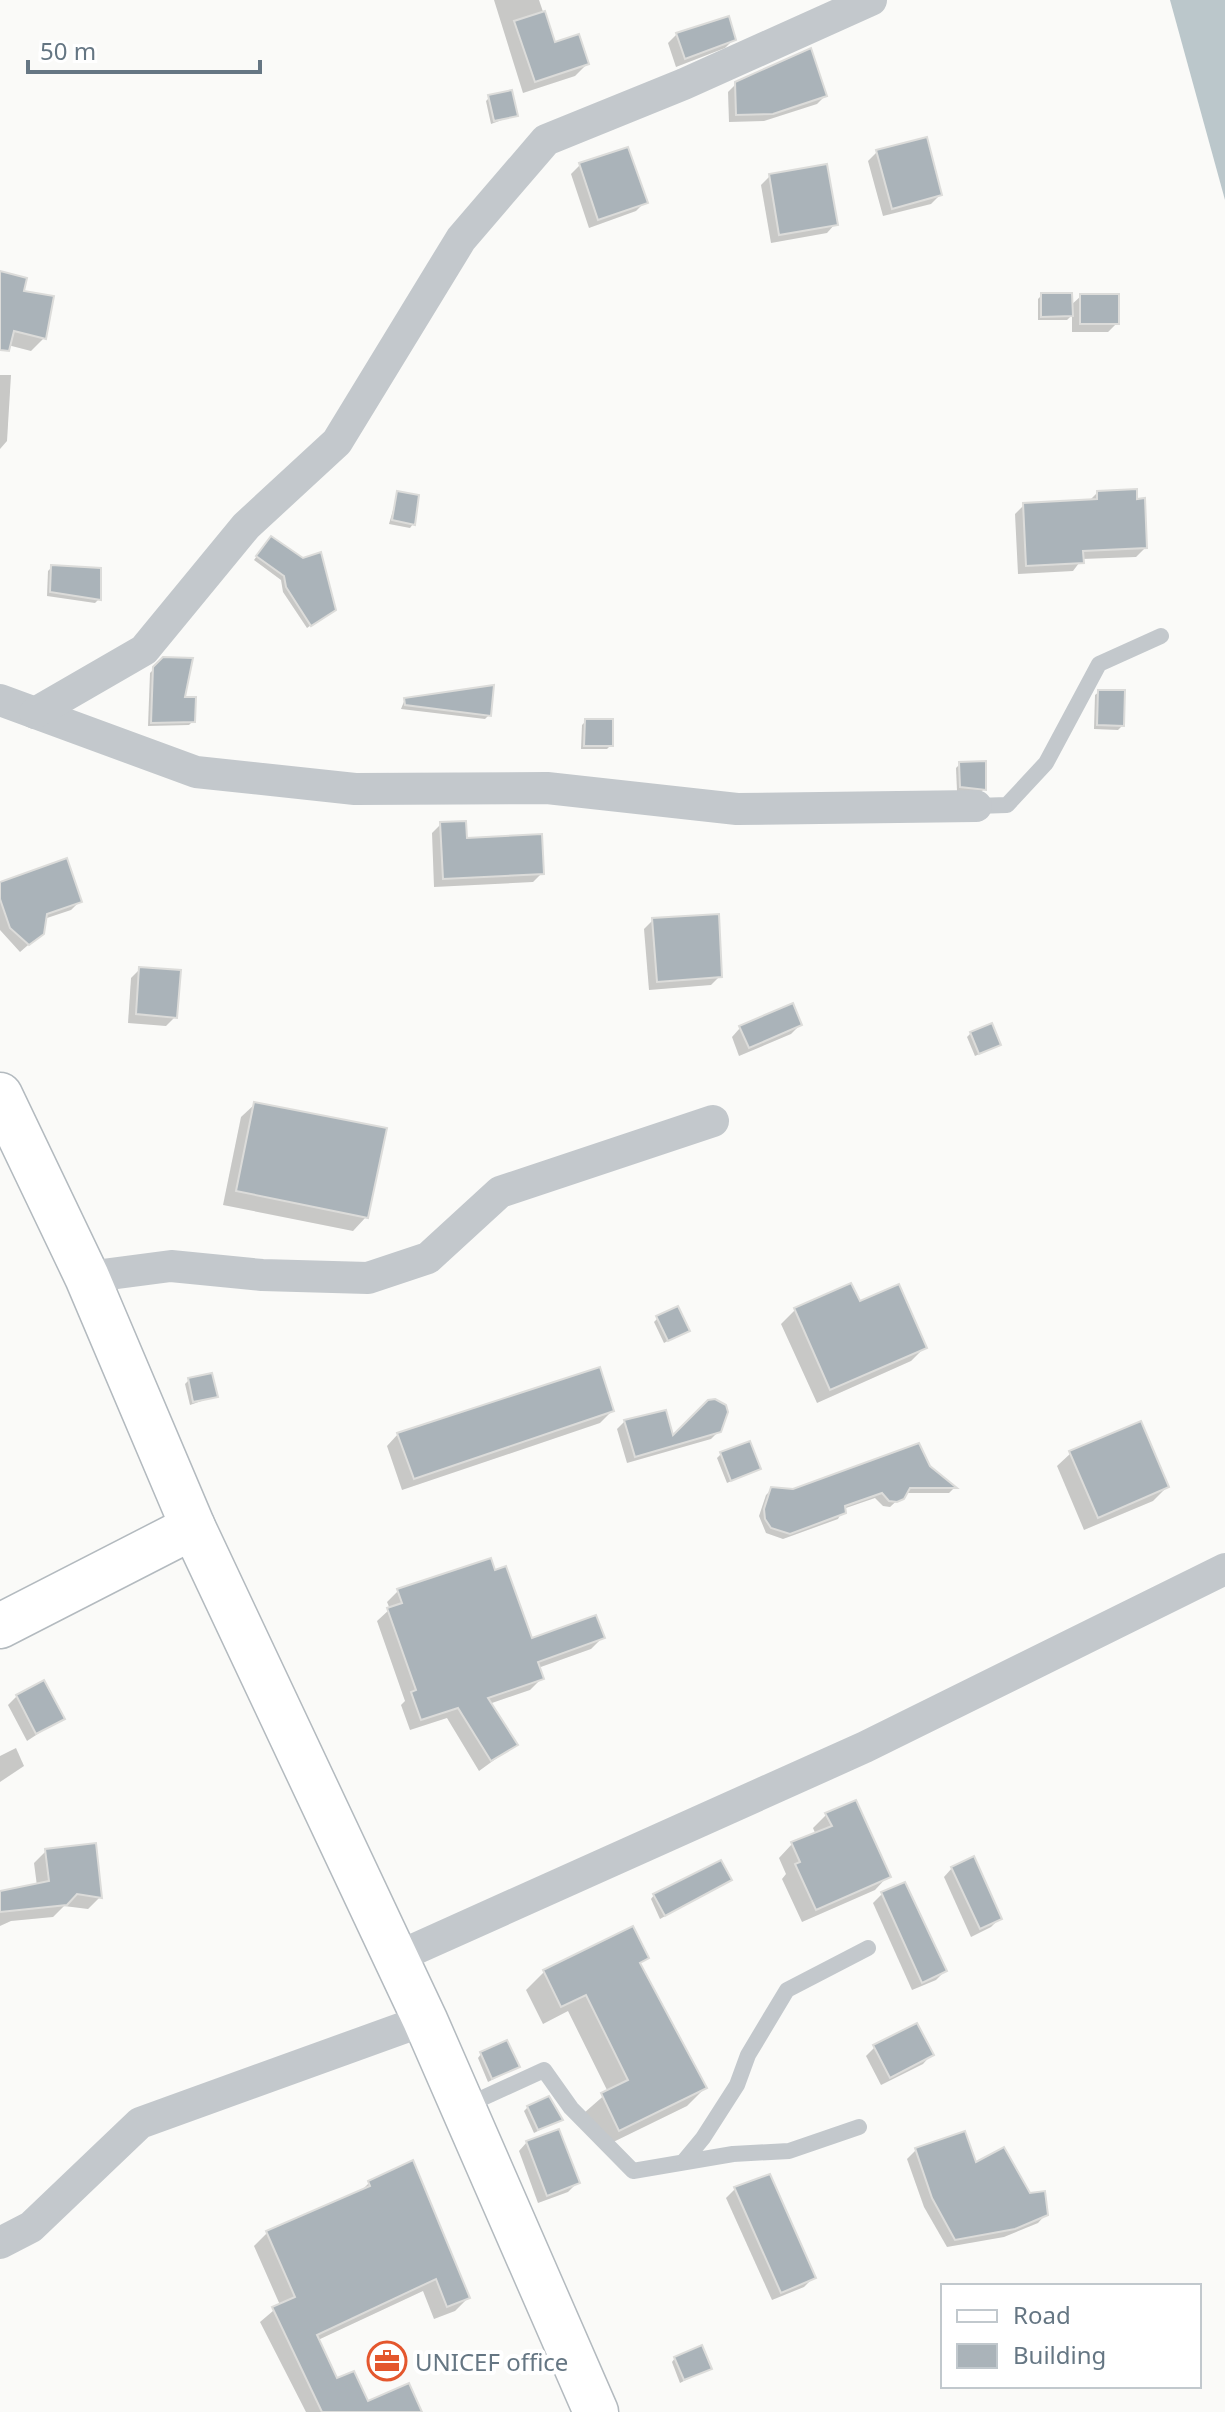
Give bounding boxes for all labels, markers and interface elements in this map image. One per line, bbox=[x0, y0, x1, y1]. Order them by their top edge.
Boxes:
scale bar bbox=[28, 24, 260, 74]
text: 50 m bbox=[40, 34, 96, 67]
legend bbox=[941, 2284, 1201, 2388]
text: Road bbox=[1013, 2298, 1071, 2331]
text: Building bbox=[1013, 2338, 1106, 2371]
office icon: UNICEF office bbox=[366, 2340, 408, 2382]
place label: UNICEF office bbox=[415, 2345, 568, 2378]

